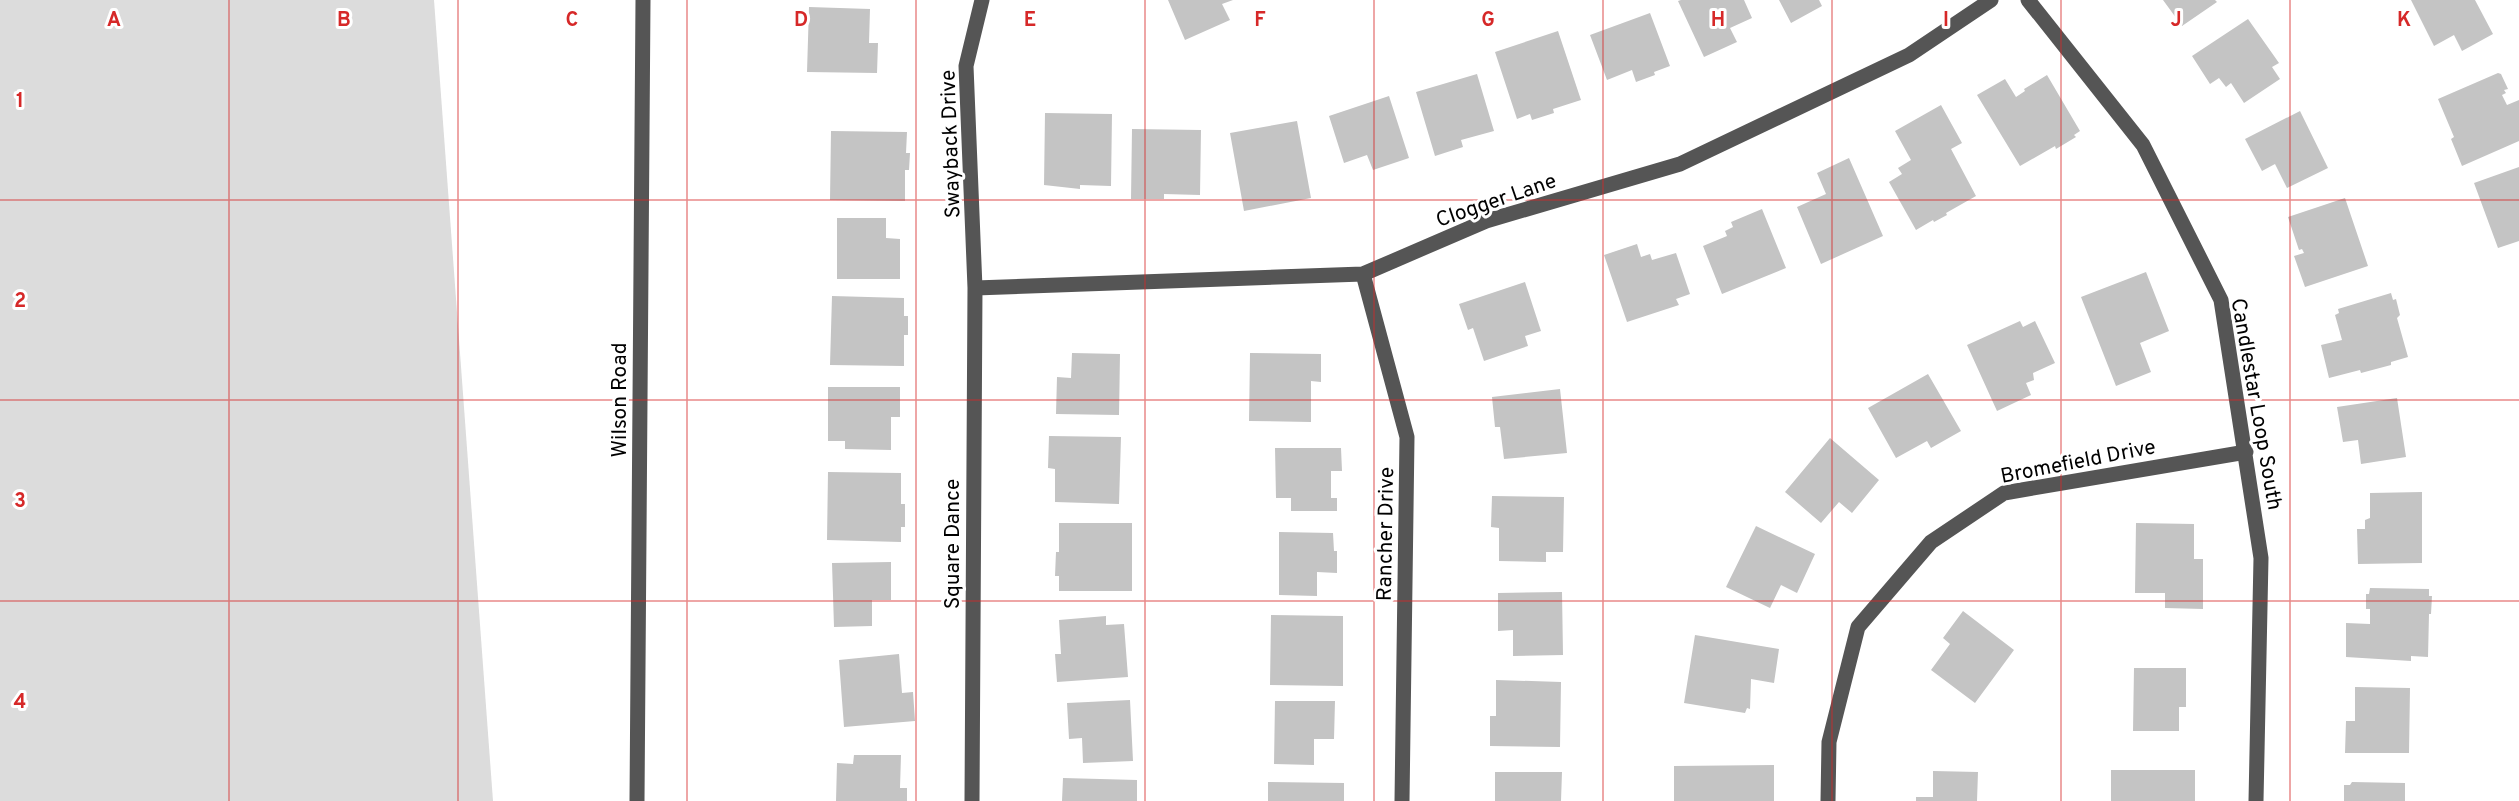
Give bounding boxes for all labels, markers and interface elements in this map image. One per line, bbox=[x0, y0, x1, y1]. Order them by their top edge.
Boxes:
text: A bbox=[107, 8, 121, 34]
text: B bbox=[337, 8, 351, 34]
text: C bbox=[566, 8, 578, 34]
text: D bbox=[794, 8, 808, 34]
text: E bbox=[1024, 8, 1036, 34]
text: F bbox=[1254, 8, 1266, 34]
text: G bbox=[1481, 8, 1495, 34]
text: H bbox=[1711, 8, 1725, 34]
text: I bbox=[1943, 8, 1949, 34]
text: J bbox=[2170, 8, 2182, 34]
text: K bbox=[2397, 8, 2411, 34]
street label: Swayback Drive bbox=[935, 69, 968, 219]
text: 1 bbox=[16, 89, 24, 115]
street label: Clogger Lane bbox=[1433, 168, 1560, 235]
text: 2 bbox=[14, 289, 26, 315]
street label: Candlestar Loop South bbox=[2224, 296, 2287, 512]
street label: Wilson Road bbox=[607, 342, 634, 458]
street label: Bromefield Drive bbox=[1998, 434, 2158, 491]
street label: Rancher Drive bbox=[1372, 467, 1401, 601]
street label: Square Dance bbox=[940, 479, 967, 609]
text: 3 bbox=[14, 489, 26, 515]
text: 4 bbox=[14, 690, 26, 716]

